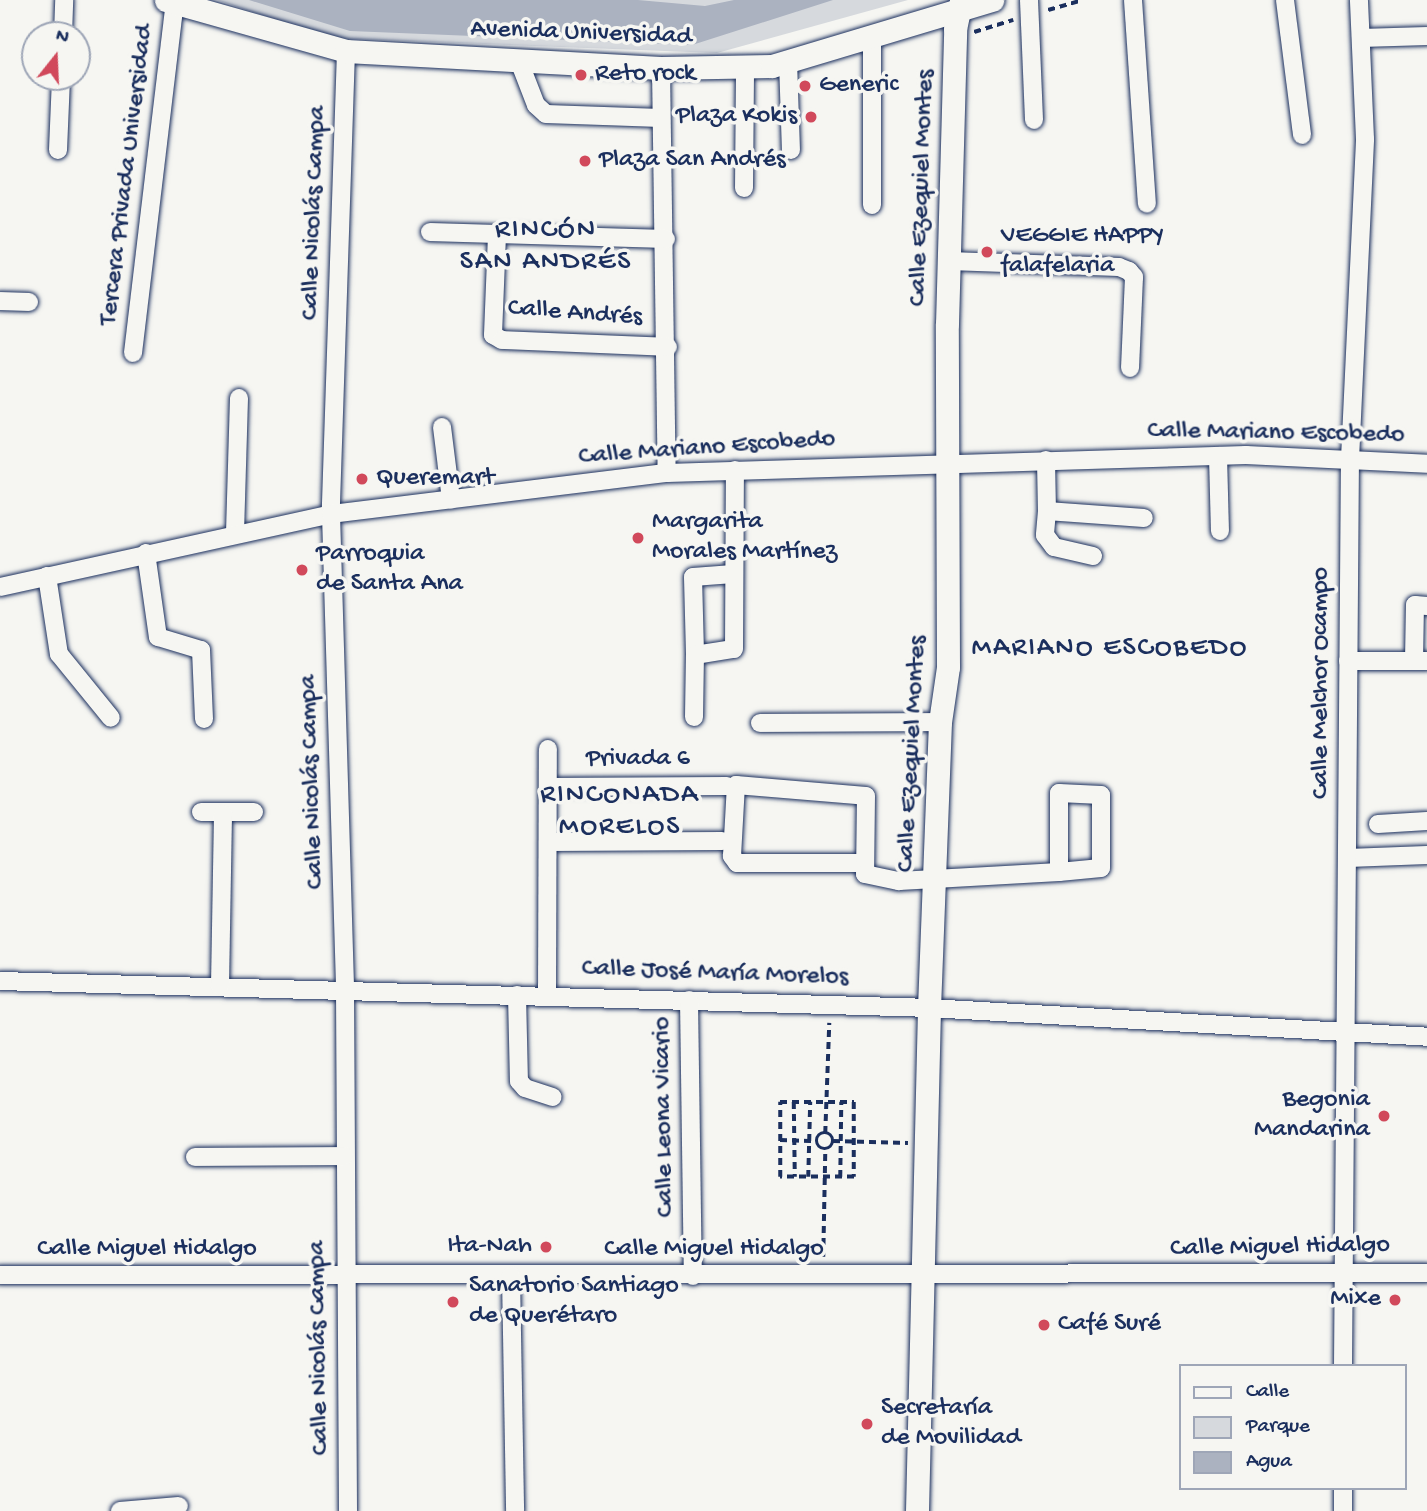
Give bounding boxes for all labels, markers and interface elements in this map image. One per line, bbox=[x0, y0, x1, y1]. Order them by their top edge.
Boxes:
street label: Avenida Universidad bbox=[470, 15, 692, 53]
north arrow bbox=[21, 21, 91, 91]
street label: Tercera Privada Universidad bbox=[94, 23, 162, 327]
text: N bbox=[53, 25, 71, 50]
place label: Reto rock bbox=[595, 59, 695, 91]
marker: Reto rock bbox=[573, 67, 589, 83]
street label: Calle Ezequiel Montes bbox=[903, 69, 943, 307]
place label: Generic bbox=[819, 70, 898, 102]
marker: Generic bbox=[797, 78, 813, 94]
place label: Plaza Kokis bbox=[676, 101, 797, 133]
street label: Calle Nicolás Campa bbox=[296, 105, 334, 321]
marker: Plaza Kokis bbox=[803, 109, 819, 125]
place label: Plaza San Andrés bbox=[599, 145, 786, 177]
marker: Plaza San Andrés bbox=[577, 153, 593, 169]
district label: RINCÓN SAN ANDRÉS bbox=[461, 214, 631, 280]
place label: VEGGIE HAPPY falafelaria bbox=[1001, 221, 1164, 282]
marker: VEGGIE HAPPY falafelaria bbox=[979, 244, 995, 260]
street label: Calle Andrés bbox=[507, 294, 643, 334]
street label: Calle Mariano Escobedo bbox=[1147, 416, 1405, 452]
street label: Calle Mariano Escobedo bbox=[578, 424, 836, 474]
place label: Queremart bbox=[376, 463, 494, 495]
marker: Queremart bbox=[354, 471, 370, 487]
place label: Margarita Morales Martínez bbox=[652, 507, 837, 568]
marker: Margarita Morales Martínez bbox=[630, 530, 646, 546]
place label: Parroquia de Santa Ana bbox=[316, 539, 463, 600]
marker: Parroquia de Santa Ana bbox=[294, 562, 310, 578]
street label: Calle Melchor Ocampo bbox=[1306, 567, 1338, 799]
district label: MARIANO ESCOBEDO bbox=[974, 632, 1246, 666]
street label: Calle Ezequiel Montes bbox=[891, 635, 935, 873]
street label: Calle Nicolás Campa bbox=[294, 674, 332, 890]
street label: Privada 6 bbox=[586, 744, 690, 776]
district label: RINCONADA MORELOS bbox=[541, 779, 699, 845]
street label: Calle José María Morelos bbox=[581, 954, 849, 994]
street label: Calle Leona Vicario bbox=[648, 1016, 682, 1218]
place label: Begonia Mandarina bbox=[1254, 1085, 1370, 1146]
marker: Begonia Mandarina bbox=[1376, 1108, 1392, 1124]
street label: Calle Miguel Hidalgo bbox=[1170, 1230, 1390, 1266]
place label: Ita-Nah bbox=[447, 1231, 532, 1263]
street label: Calle Miguel Hidalgo bbox=[37, 1234, 257, 1266]
street label: Calle Miguel Hidalgo bbox=[604, 1234, 824, 1266]
marker: Ita-Nah bbox=[538, 1239, 554, 1255]
street label: Calle Nicolás Campa bbox=[303, 1240, 337, 1456]
place label: Sanatorio Santiago de Querétaro bbox=[469, 1271, 679, 1332]
place label: Mixe bbox=[1330, 1284, 1381, 1316]
marker: Sanatorio Santiago de Querétaro bbox=[443, 1292, 463, 1312]
marker: Mixe bbox=[1387, 1292, 1403, 1308]
place label: Café Suré bbox=[1058, 1309, 1161, 1341]
marker: Café Suré bbox=[1036, 1317, 1052, 1333]
legend bbox=[1178, 1364, 1406, 1490]
text: Calle bbox=[1246, 1380, 1289, 1405]
place label: Secretaría de Movilidad bbox=[881, 1393, 1021, 1454]
text: Parque bbox=[1246, 1415, 1310, 1440]
marker: Secretaría de Movilidad bbox=[859, 1416, 875, 1432]
text: Agua bbox=[1246, 1450, 1292, 1475]

